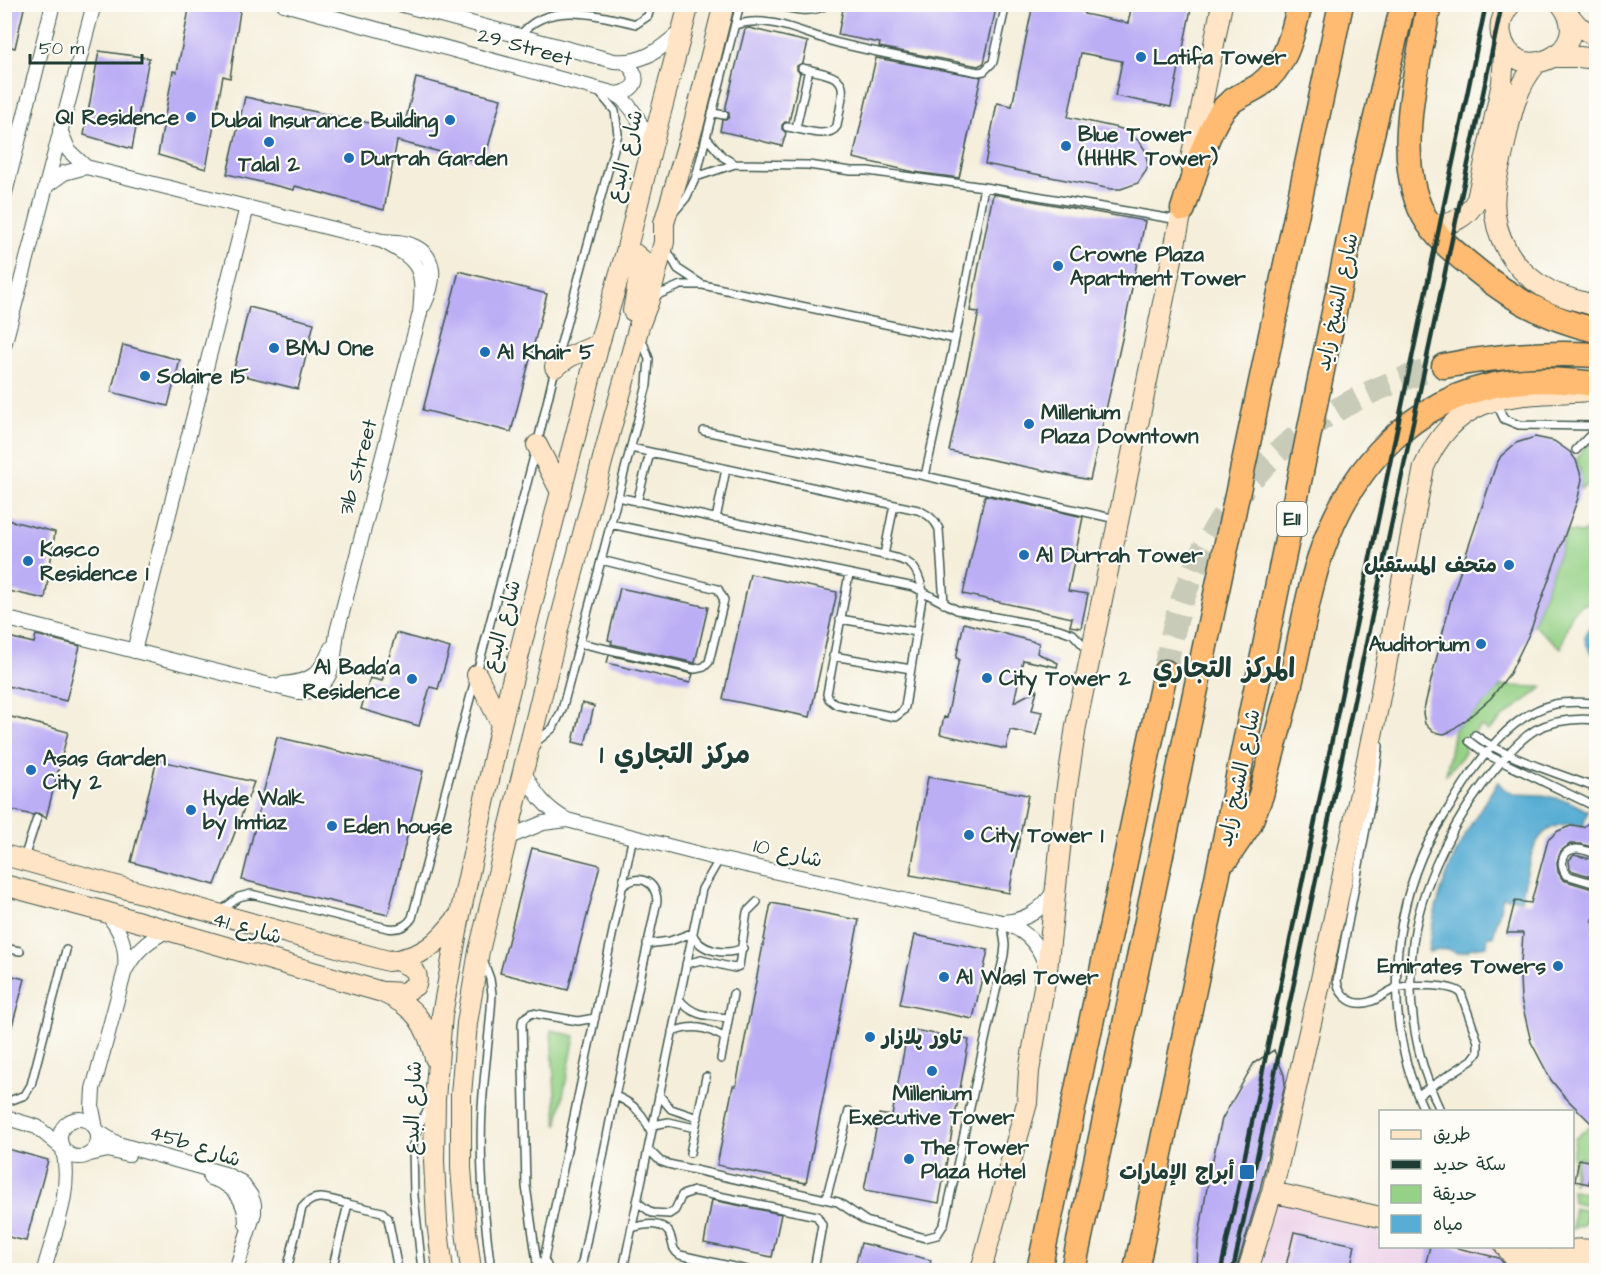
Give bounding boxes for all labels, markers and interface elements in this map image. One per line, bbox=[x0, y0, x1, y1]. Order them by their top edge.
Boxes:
street label: 29 Street bbox=[474, 20, 576, 74]
scale bar bbox=[30, 27, 142, 65]
text: 50 m bbox=[39, 36, 84, 61]
place label: Latifa Tower bbox=[1153, 43, 1287, 72]
marker: Latifa Tower bbox=[1134, 50, 1148, 64]
place label: Q1 Residence bbox=[56, 103, 180, 132]
place label: Dubai Insurance Building bbox=[212, 106, 438, 137]
street label: شارع البدع bbox=[599, 107, 651, 205]
marker: Q1 Residence bbox=[184, 110, 198, 124]
marker: Dubai Insurance Building bbox=[443, 113, 457, 127]
place label: Blue Tower (HHHR Tower) bbox=[1077, 120, 1219, 173]
marker: Talal 2 bbox=[262, 135, 276, 149]
marker: Blue Tower (HHHR Tower) bbox=[1059, 139, 1073, 153]
place label: Durrah Garden bbox=[361, 144, 508, 173]
place label: Talal 2 bbox=[237, 150, 301, 179]
marker: Durrah Garden bbox=[342, 151, 356, 165]
street label: شارع الشيخ زايد bbox=[1308, 230, 1366, 374]
place label: Crowne Plaza Apartment Tower bbox=[1070, 240, 1246, 294]
marker: Crowne Plaza Apartment Tower bbox=[1051, 259, 1065, 273]
place label: BMJ One bbox=[286, 334, 374, 363]
place label: Al Khair 5 bbox=[497, 338, 595, 367]
marker: BMJ One bbox=[267, 341, 281, 355]
marker: Al Khair 5 bbox=[478, 345, 492, 359]
place label: Solaire 15 bbox=[156, 362, 250, 391]
marker: Solaire 15 bbox=[138, 369, 152, 383]
place label: Millenium Plaza Downtown bbox=[1041, 398, 1199, 451]
street label: 31b Street bbox=[331, 415, 385, 518]
marker: Millenium Plaza Downtown bbox=[1022, 417, 1036, 431]
road number: E11 bbox=[1277, 502, 1307, 536]
place label: Kasco Residence 1 bbox=[40, 535, 149, 588]
place label: Al Durrah Tower bbox=[1036, 541, 1203, 570]
marker: Al Durrah Tower bbox=[1017, 548, 1031, 562]
place label: متحف المستقبل bbox=[1364, 551, 1497, 580]
marker: Kasco Residence 1 bbox=[21, 554, 35, 568]
marker: متحف المستقبل bbox=[1502, 558, 1516, 572]
street label: شارع البدع bbox=[476, 577, 528, 675]
place label: Auditorium bbox=[1369, 630, 1470, 659]
marker: Auditorium bbox=[1474, 637, 1488, 651]
district label: المركز التجاري bbox=[1153, 650, 1295, 688]
place label: Al Bada'a Residence bbox=[303, 653, 401, 706]
place label: City Tower 2 bbox=[999, 664, 1132, 696]
marker: City Tower 2 bbox=[980, 671, 994, 685]
marker: Al Bada'a Residence bbox=[405, 672, 419, 686]
street label: شارع الشيخ زايد bbox=[1210, 706, 1268, 850]
district label: مركز التجاري 1 bbox=[600, 736, 750, 774]
place label: Asas Garden City 2 bbox=[43, 744, 167, 800]
marker: Asas Garden City 2 bbox=[24, 763, 38, 777]
place label: Hyde Walk by Imtiaz bbox=[203, 784, 305, 840]
marker: Hyde Walk by Imtiaz bbox=[184, 803, 198, 817]
place label: Eden house bbox=[344, 812, 453, 841]
marker: Eden house bbox=[325, 819, 339, 833]
place label: City Tower 1 bbox=[981, 821, 1104, 853]
marker: City Tower 1 bbox=[962, 828, 976, 842]
street label: شارع 10 bbox=[751, 831, 825, 875]
street label: شارع 41 bbox=[209, 904, 285, 952]
place label: Emirates Towers bbox=[1378, 952, 1546, 981]
marker: Emirates Towers bbox=[1551, 959, 1565, 973]
place label: Al Wasl Tower bbox=[956, 963, 1099, 992]
marker: Al Wasl Tower bbox=[937, 970, 951, 984]
place label: تاور پلازار bbox=[880, 1023, 962, 1052]
marker: تاور پلازار bbox=[863, 1030, 877, 1044]
street label: شارع البدع bbox=[397, 1060, 429, 1156]
marker: Millenium Executive Tower bbox=[925, 1064, 939, 1078]
place label: Millenium Executive Tower bbox=[850, 1079, 1015, 1132]
legend bbox=[1379, 1110, 1574, 1248]
street label: 45b شارع bbox=[145, 1118, 245, 1174]
text: طريق bbox=[1433, 1122, 1471, 1147]
place label: The Tower Plaza Hotel bbox=[920, 1133, 1029, 1186]
marker: The Tower Plaza Hotel bbox=[902, 1152, 916, 1166]
text: سكة حديد bbox=[1433, 1152, 1506, 1177]
place label: أبراج الإمارات bbox=[1119, 1158, 1235, 1187]
marker: أبراج الإمارات bbox=[1238, 1163, 1256, 1181]
text: حديقة bbox=[1433, 1182, 1477, 1207]
text: مياه bbox=[1433, 1212, 1463, 1237]

